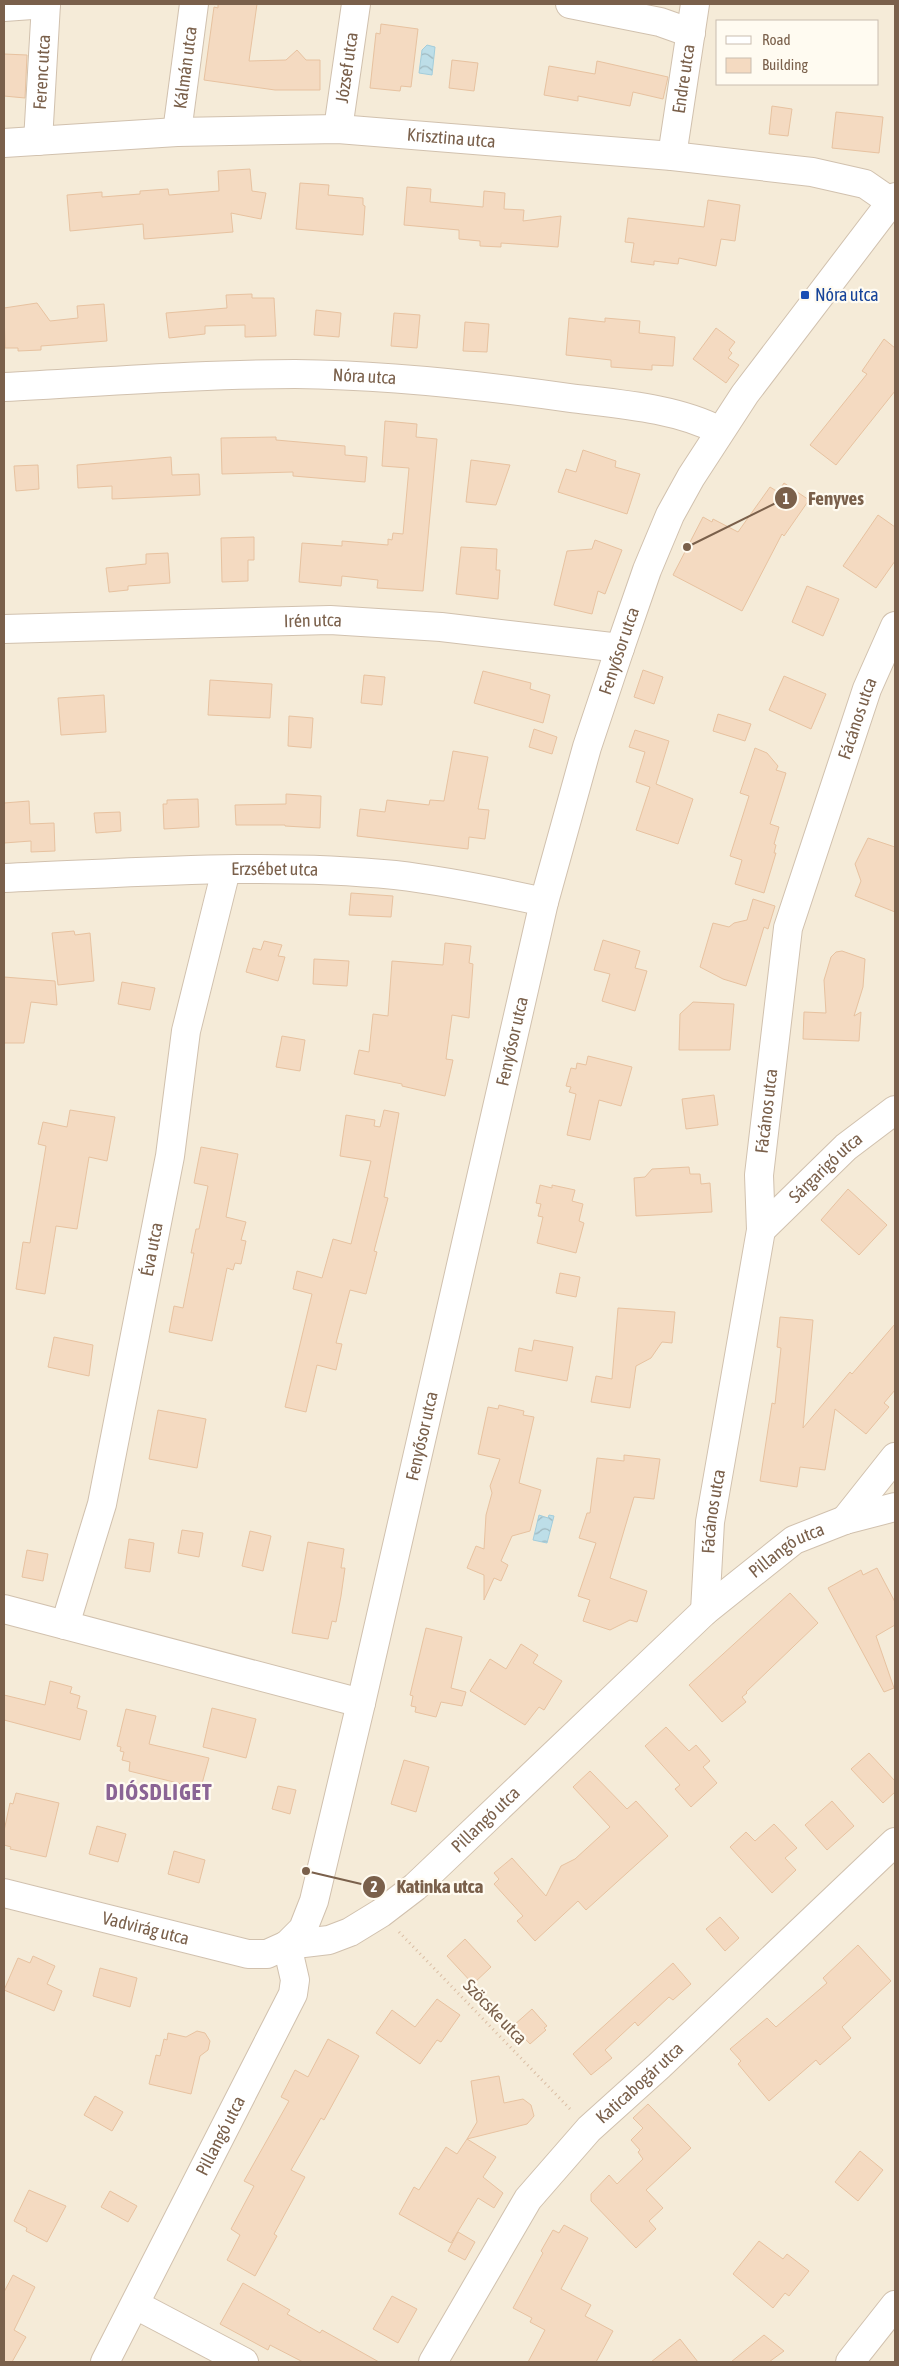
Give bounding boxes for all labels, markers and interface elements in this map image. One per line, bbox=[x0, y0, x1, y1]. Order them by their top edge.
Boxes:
legend bbox=[716, 20, 879, 85]
street label: Kálmán utca bbox=[169, 25, 201, 110]
street label: József utca bbox=[331, 31, 362, 104]
text: Road bbox=[762, 31, 791, 48]
street label: Ferenc utca bbox=[29, 34, 54, 110]
street label: Endre utca bbox=[668, 43, 699, 115]
text: Building bbox=[762, 56, 808, 73]
street label: Krisztina utca bbox=[406, 124, 496, 152]
place label: Nóra utca bbox=[815, 284, 879, 305]
marker: Nóra utca bbox=[799, 289, 811, 301]
street label: Nóra utca bbox=[332, 364, 397, 388]
callout: Fenyves bbox=[773, 481, 874, 515]
text: Fenyves bbox=[808, 487, 864, 509]
text: 1 bbox=[782, 490, 790, 507]
street label: Fenyősor utca bbox=[594, 604, 643, 697]
street label: Irén utca bbox=[284, 609, 343, 631]
street label: Fácános utca bbox=[833, 674, 881, 762]
street label: Erzsébet utca bbox=[231, 858, 319, 880]
street label: Fenyősor utca bbox=[491, 994, 532, 1088]
street label: Fácános utca bbox=[751, 1067, 781, 1154]
street label: Sárgarigó utca bbox=[784, 1128, 866, 1207]
street label: Éva utca bbox=[136, 1220, 167, 1278]
street label: Fenyősor utca bbox=[401, 1389, 442, 1483]
street label: Fácános utca bbox=[697, 1467, 729, 1554]
street label: Pillangó utca bbox=[744, 1518, 827, 1582]
district label: DIÓSDLIGET bbox=[105, 1779, 213, 1805]
street label: Pillangó utca bbox=[447, 1782, 524, 1857]
callout: Katinka utca bbox=[362, 1870, 494, 1904]
text: Katinka utca bbox=[397, 1875, 484, 1897]
text: 2 bbox=[370, 1878, 378, 1895]
street label: Vadvirág utca bbox=[100, 1907, 192, 1949]
street label: Szöcske utca bbox=[459, 1975, 531, 2049]
street label: Katicabogár utca bbox=[591, 2038, 687, 2128]
street label: Pillangó utca bbox=[191, 2092, 249, 2179]

